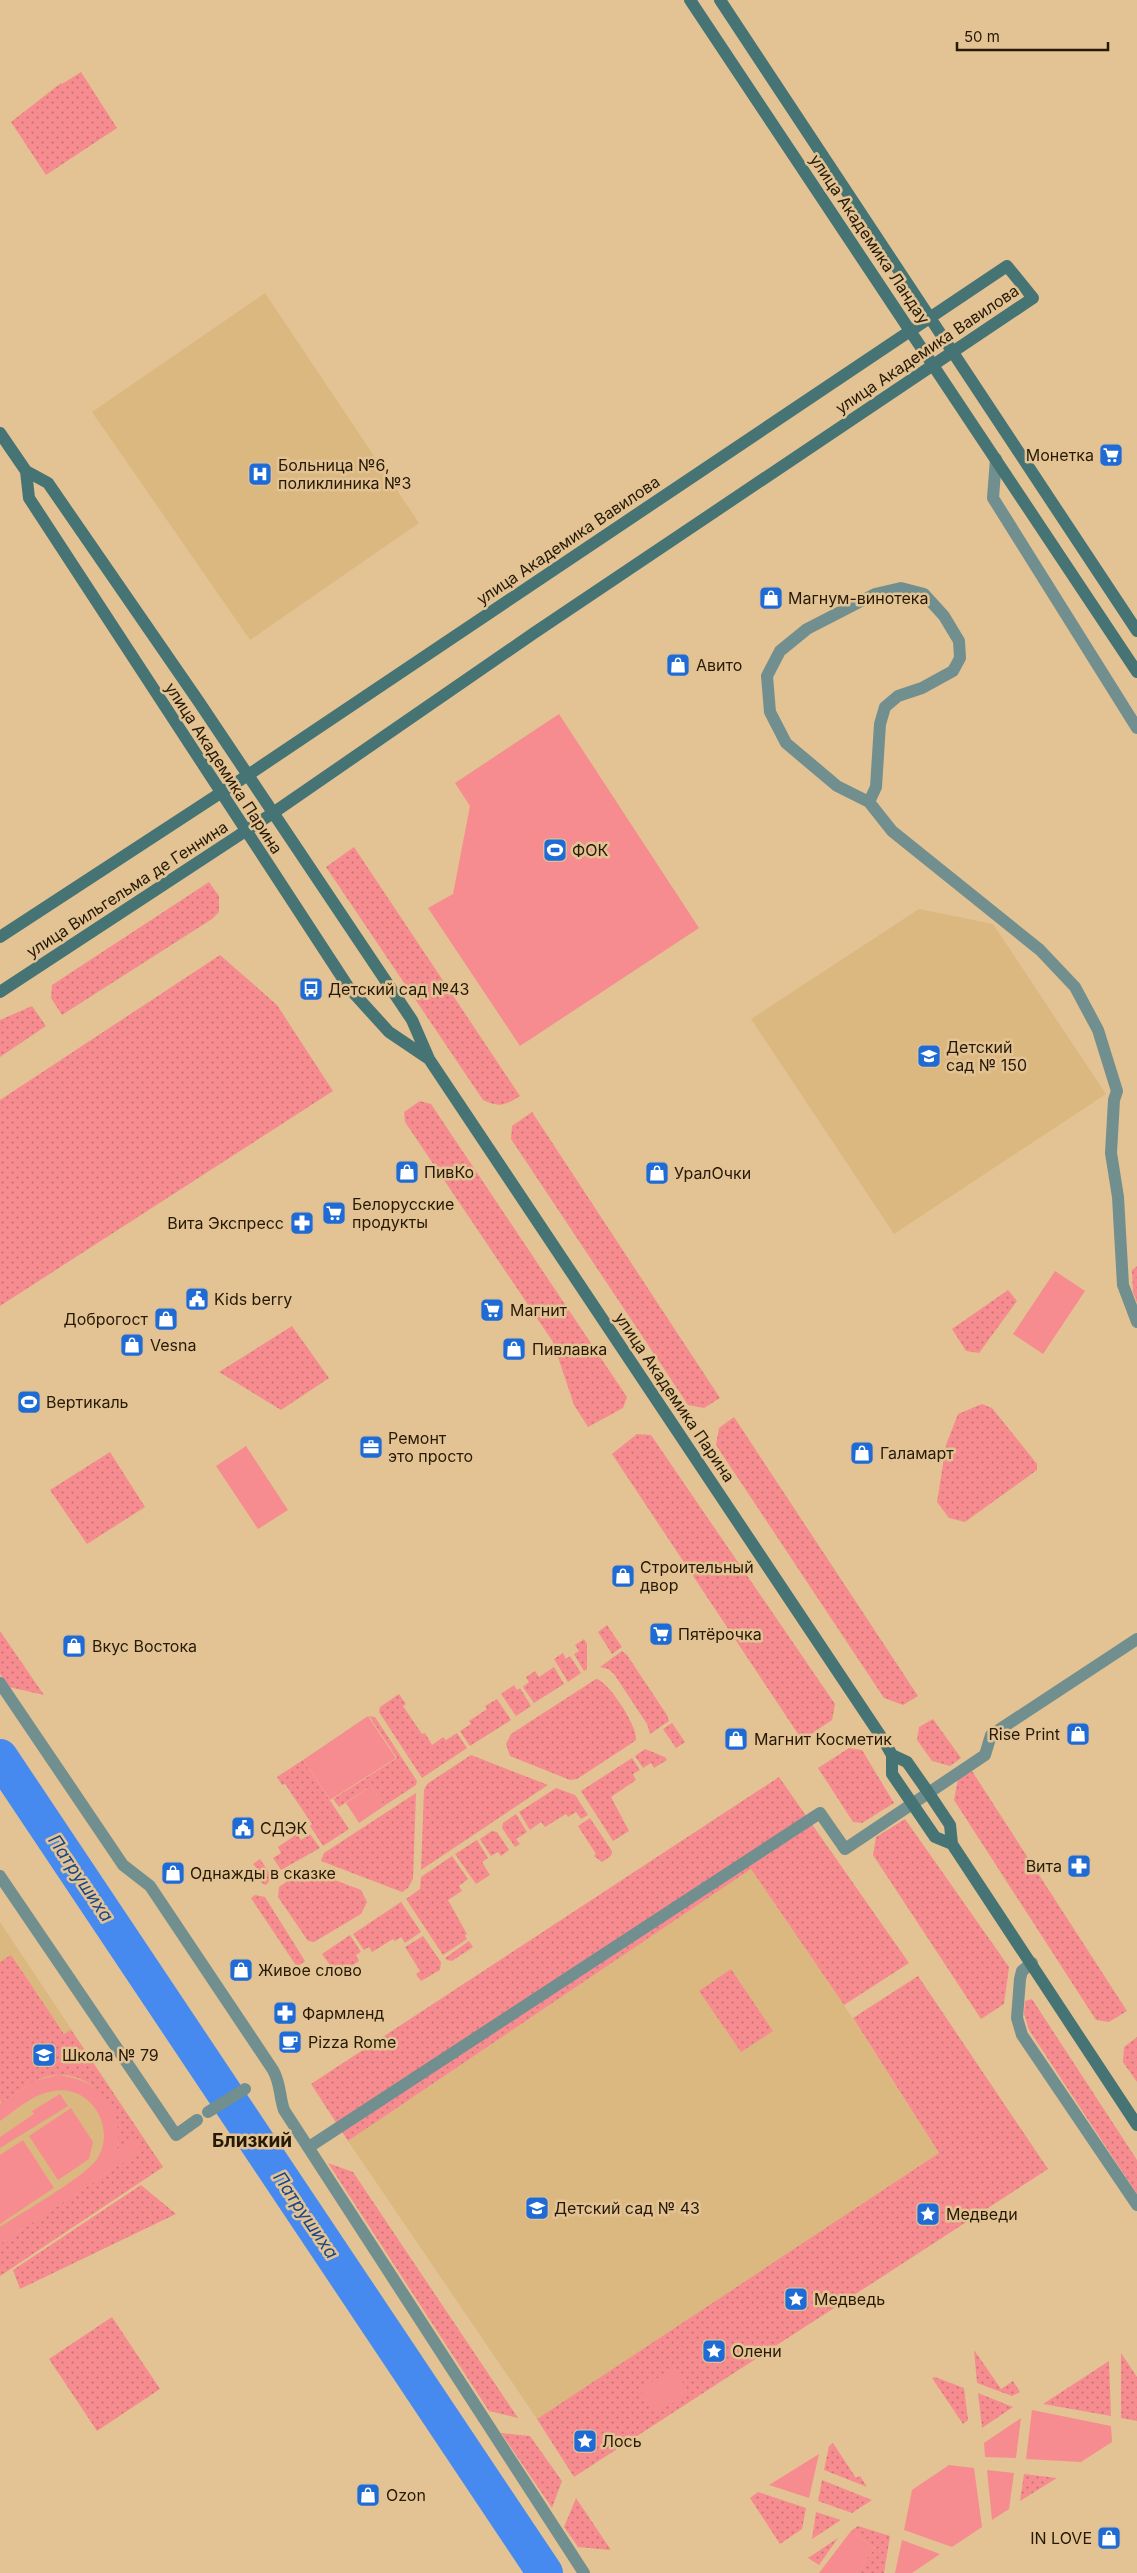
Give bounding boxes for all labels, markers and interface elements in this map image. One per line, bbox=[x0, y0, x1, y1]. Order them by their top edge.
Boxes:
scale bar bbox=[957, 20, 1108, 52]
text: 50 m bbox=[964, 27, 1000, 46]
street label: улица Академика Ландау bbox=[806, 150, 934, 328]
street label: улица Академика Вавилова bbox=[832, 280, 1022, 418]
supermarket icon: Монетка bbox=[1098, 442, 1124, 468]
place label: Монетка bbox=[1026, 445, 1094, 465]
place label: Больница №6, поликлиника №3 bbox=[278, 455, 411, 493]
hospital icon: Больница №6, поликлиника №3 bbox=[247, 461, 273, 487]
street label: улица Академика Вавилова bbox=[473, 471, 663, 609]
shop icon: Магнум-винотека bbox=[758, 585, 784, 611]
place label: Магнум-винотека bbox=[788, 588, 929, 608]
shop icon: Авито bbox=[665, 652, 691, 678]
place label: Авито bbox=[696, 655, 742, 675]
street label: улица Академика Парина bbox=[161, 678, 287, 858]
street label: улица Вильгельма де Геннина bbox=[23, 816, 231, 962]
sports icon: ФОК bbox=[542, 837, 568, 863]
place label: ФОК bbox=[572, 840, 608, 860]
bus stop icon: Детский сад №43 bbox=[298, 976, 324, 1002]
place label: Детский сад №43 bbox=[328, 979, 469, 999]
place label: Детский сад № 150 bbox=[946, 1037, 1027, 1075]
school or university icon: Детский сад № 150 bbox=[916, 1043, 942, 1069]
shop icon: ПивКо bbox=[394, 1159, 420, 1185]
shop icon: УралОчки bbox=[644, 1160, 670, 1186]
place label: ПивКо bbox=[424, 1162, 474, 1182]
place label: УралОчки bbox=[674, 1163, 751, 1183]
place label: Белорусские продукты bbox=[352, 1194, 454, 1232]
supermarket icon: Белорусские продукты bbox=[321, 1200, 347, 1226]
pharmacy icon: Вита Экспресс bbox=[289, 1210, 315, 1236]
place label: Вита Экспресс bbox=[167, 1213, 284, 1233]
public building icon: Kids berry bbox=[184, 1286, 210, 1312]
place label: Kids berry bbox=[214, 1289, 292, 1309]
supermarket icon: Магнит bbox=[479, 1297, 505, 1323]
place label: Магнит bbox=[510, 1300, 568, 1320]
shop icon: Доброгост bbox=[153, 1306, 179, 1332]
street label: улица Академика Парина bbox=[611, 1308, 739, 1486]
place label: Доброгост bbox=[64, 1309, 149, 1329]
shop icon: Vesna bbox=[119, 1332, 145, 1358]
place label: Vesna bbox=[150, 1335, 196, 1355]
shop icon: Пивлавка bbox=[501, 1336, 527, 1362]
place label: Пивлавка bbox=[532, 1339, 607, 1359]
sports icon: Вертикаль bbox=[16, 1389, 42, 1415]
place label: Вертикаль bbox=[46, 1392, 129, 1412]
place label: Ремонт это просто bbox=[388, 1428, 473, 1466]
office icon: Ремонт это просто bbox=[358, 1434, 384, 1460]
shop icon: Галамарт bbox=[849, 1440, 875, 1466]
place label: Галамарт bbox=[880, 1443, 954, 1463]
place label: Строительный двор bbox=[640, 1557, 754, 1595]
shop icon: Строительный двор bbox=[610, 1563, 636, 1589]
supermarket icon: Пятёрочка bbox=[648, 1621, 674, 1647]
place label: Пятёрочка bbox=[678, 1624, 762, 1644]
shop icon: Вкус Востока bbox=[61, 1633, 87, 1659]
place label: Вкус Востока bbox=[92, 1636, 197, 1656]
shop icon: Rise Print bbox=[1065, 1721, 1091, 1747]
place label: Rise Print bbox=[989, 1724, 1060, 1744]
shop icon: Магнит Косметик bbox=[723, 1726, 749, 1752]
place label: Магнит Косметик bbox=[754, 1729, 892, 1749]
public building icon: СДЭК bbox=[230, 1815, 256, 1841]
place label: СДЭК bbox=[260, 1818, 307, 1838]
water label: Патрушиха bbox=[44, 1831, 118, 1925]
pharmacy icon: Вита bbox=[1066, 1853, 1092, 1879]
place label: Вита bbox=[1026, 1856, 1062, 1876]
shop icon: Однажды в сказке bbox=[160, 1860, 186, 1886]
place label: Однажды в сказке bbox=[190, 1863, 336, 1883]
shop icon: Живое слово bbox=[228, 1957, 254, 1983]
place label: Живое слово bbox=[258, 1960, 362, 1980]
pharmacy icon: Фармленд bbox=[272, 2000, 298, 2026]
place label: Фармленд bbox=[302, 2003, 384, 2023]
cafe icon: Pizza Rome bbox=[277, 2029, 303, 2055]
place label: Pizza Rome bbox=[308, 2032, 396, 2052]
school or university icon: Школа № 79 bbox=[31, 2042, 57, 2068]
place label: Школа № 79 bbox=[62, 2045, 159, 2065]
district label: Близкий bbox=[212, 2129, 292, 2152]
water label: Патрушиха bbox=[269, 2168, 343, 2262]
school or university icon: Детский сад № 43 bbox=[524, 2195, 550, 2221]
place label: Детский сад № 43 bbox=[554, 2198, 700, 2218]
place icon: Медведи bbox=[915, 2201, 941, 2227]
place label: Медведи bbox=[946, 2204, 1018, 2224]
place icon: Медведь bbox=[783, 2286, 809, 2312]
place label: Медведь bbox=[814, 2289, 885, 2309]
place icon: Олени bbox=[701, 2338, 727, 2364]
place label: Олени bbox=[732, 2341, 782, 2361]
place icon: Лось bbox=[572, 2428, 598, 2454]
place label: Лось bbox=[602, 2431, 642, 2451]
shop icon: Ozon bbox=[355, 2482, 381, 2508]
place label: Ozon bbox=[386, 2485, 426, 2505]
shop icon: IN LOVE bbox=[1096, 2525, 1122, 2551]
place label: IN LOVE bbox=[1030, 2528, 1092, 2548]

